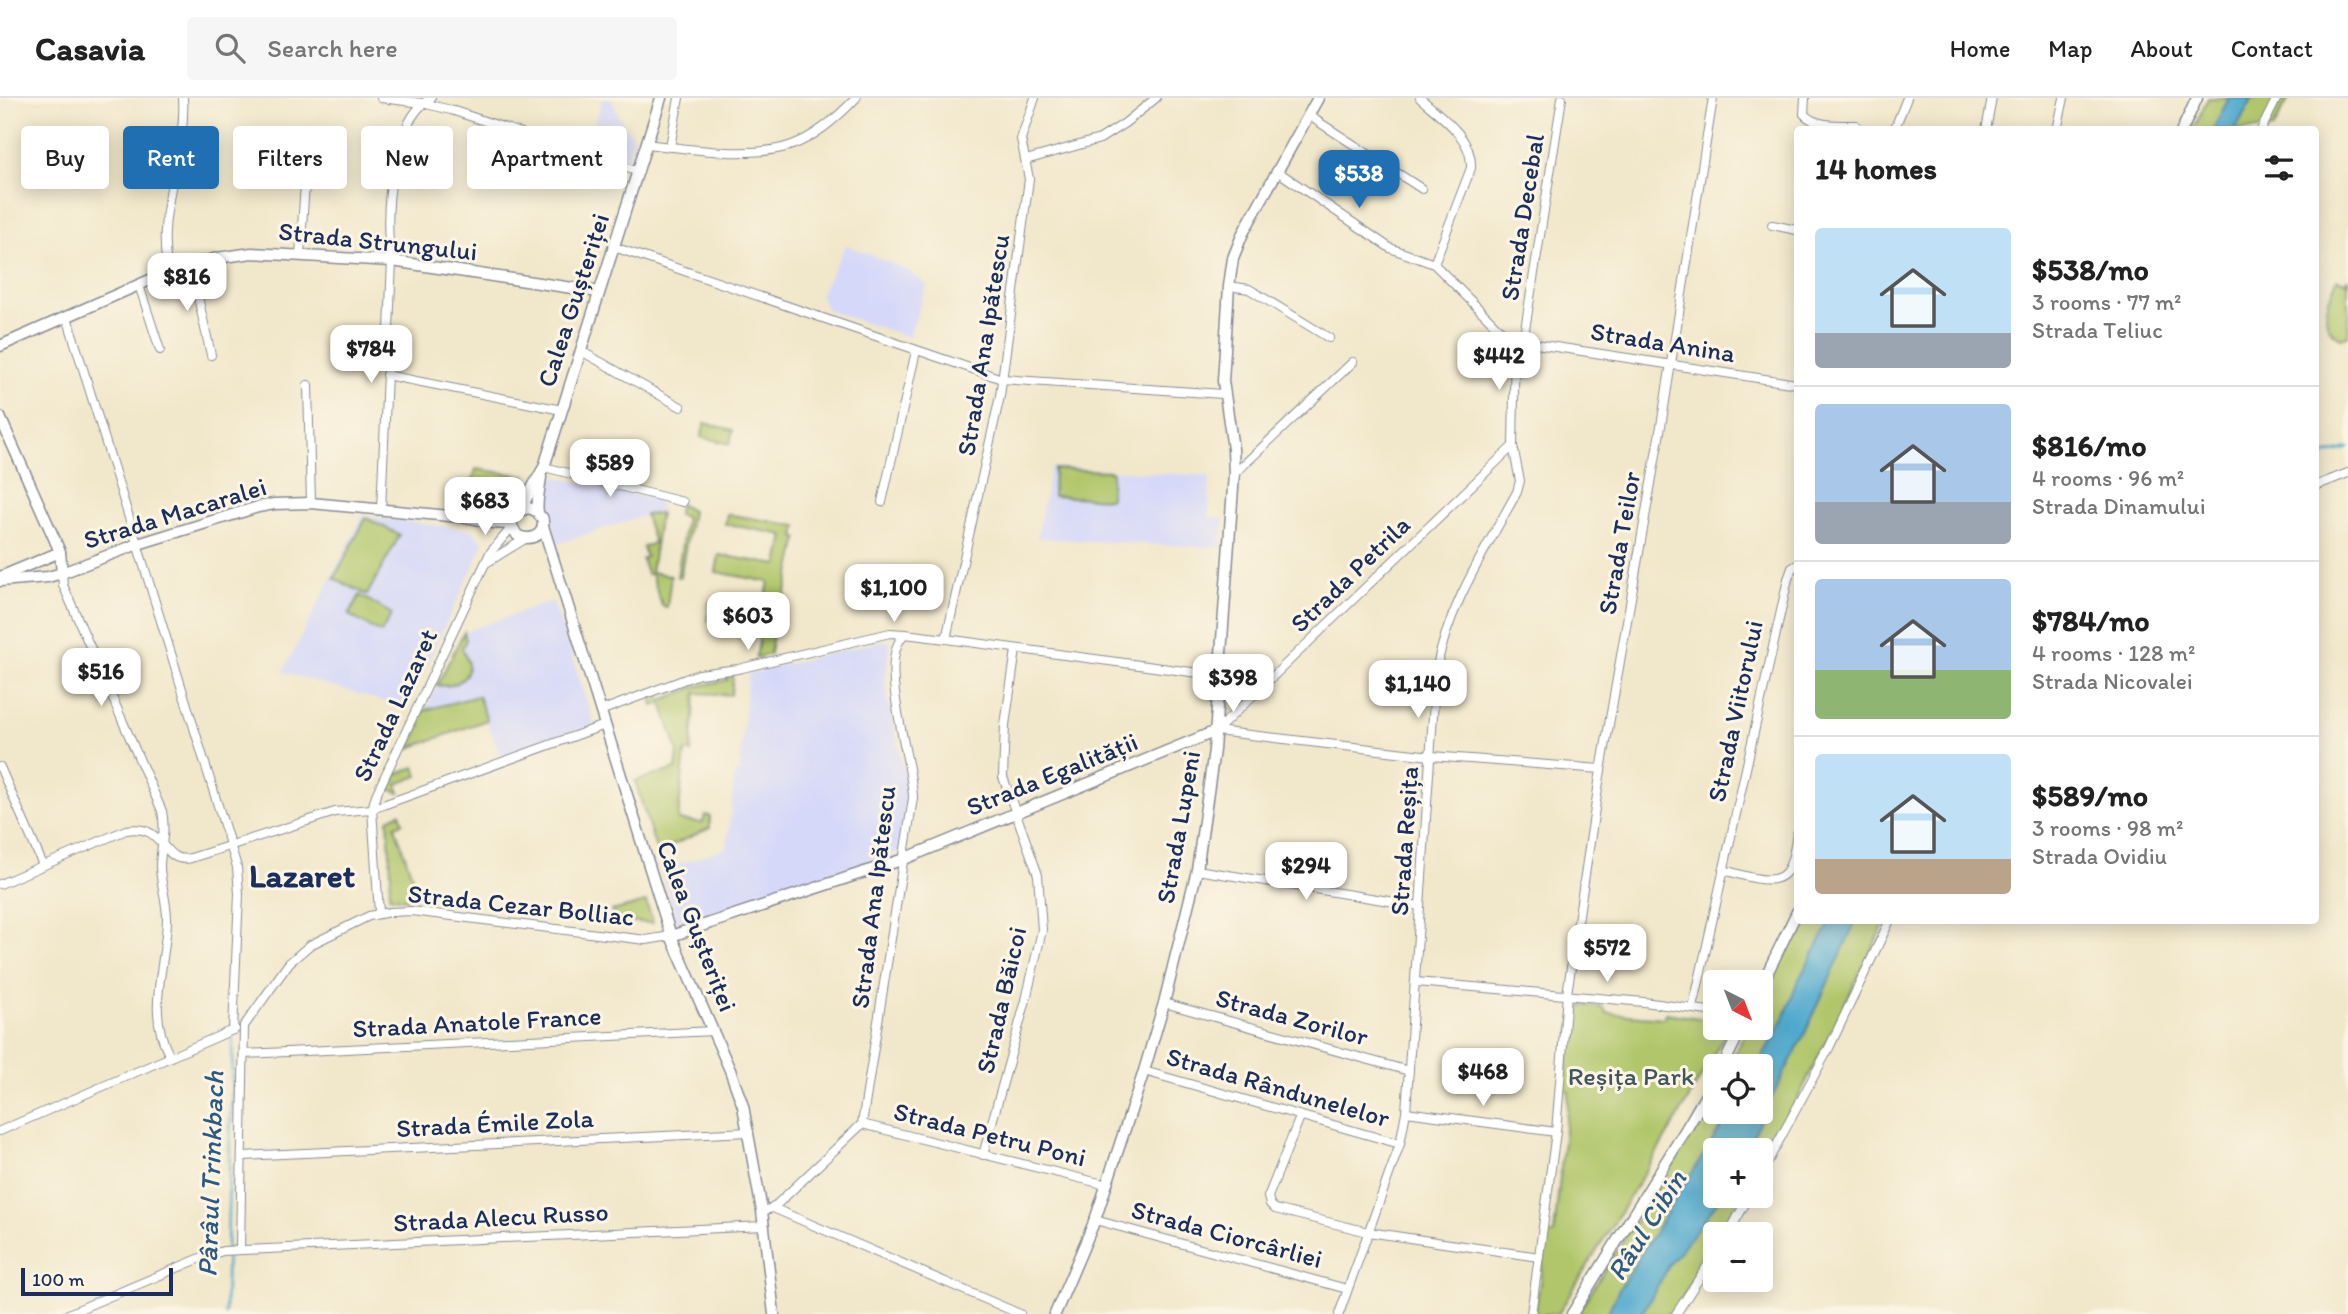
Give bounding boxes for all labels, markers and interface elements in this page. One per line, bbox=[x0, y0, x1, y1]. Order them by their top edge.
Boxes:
search box bbox=[187, 17, 677, 80]
text: Casavia bbox=[35, 29, 145, 68]
icon: search bbox=[211, 29, 249, 67]
text: Search here bbox=[267, 32, 398, 64]
text: Home bbox=[1950, 34, 2010, 63]
text: Map bbox=[2048, 34, 2092, 63]
text: About bbox=[2130, 34, 2193, 63]
text: Contact bbox=[2231, 34, 2313, 63]
chip: Buy bbox=[21, 126, 109, 189]
chip: Rent bbox=[123, 126, 219, 189]
chip: Filters bbox=[233, 126, 347, 189]
chip: New bbox=[361, 126, 453, 189]
chip: Apartment bbox=[467, 126, 627, 189]
street label: Strada Decebal bbox=[1493, 131, 1551, 303]
icon: filters bbox=[2260, 149, 2298, 187]
pin: $538 bbox=[1318, 150, 1400, 210]
text: 14 homes bbox=[1815, 150, 1937, 187]
text: $538 bbox=[1335, 159, 1383, 187]
street label: Calea Gușteriței bbox=[530, 209, 616, 391]
street label: Strada Strungului bbox=[277, 215, 479, 267]
street label: Strada Ana Ipătescu bbox=[950, 232, 1016, 458]
text: $538/mo bbox=[2032, 251, 2149, 288]
pin: $816 bbox=[146, 254, 228, 313]
icon: home bbox=[1871, 256, 1955, 340]
text: $816 bbox=[163, 262, 211, 290]
text: 3 rooms · 77 m² bbox=[2032, 288, 2182, 316]
street label: Strada Anina bbox=[1588, 315, 1738, 369]
text: Strada Teliuc bbox=[2032, 316, 2163, 344]
pin: $784 bbox=[330, 326, 412, 385]
pin: $442 bbox=[1458, 332, 1540, 392]
text: $784 bbox=[346, 334, 396, 362]
text: $442 bbox=[1473, 341, 1525, 369]
text: $816/mo bbox=[2032, 427, 2147, 464]
icon: home bbox=[1871, 432, 1955, 516]
pin: $589 bbox=[569, 440, 651, 499]
text: $589 bbox=[586, 448, 634, 476]
text: 4 rooms · 96 m² bbox=[2032, 464, 2184, 492]
street label: Strada Teilor bbox=[1591, 469, 1647, 617]
street label: Strada Macaralei bbox=[80, 470, 270, 556]
pin: $683 bbox=[444, 478, 526, 537]
text: $683 bbox=[461, 486, 509, 514]
text: Strada Dinamului bbox=[2032, 492, 2206, 520]
street label: Strada Petrila bbox=[1283, 509, 1417, 639]
pin: $1,100 bbox=[837, 564, 951, 624]
text: $1,100 bbox=[861, 573, 927, 601]
pin: $603 bbox=[707, 592, 789, 652]
text: $603 bbox=[723, 601, 773, 629]
text: $784/mo bbox=[2032, 602, 2150, 639]
icon: home bbox=[1871, 607, 1955, 691]
street label: Strada Viitorului bbox=[1700, 617, 1770, 805]
street label: Strada Lazaret bbox=[346, 623, 444, 786]
text: 4 rooms · 128 m² bbox=[2032, 639, 2195, 667]
pin: $516 bbox=[60, 648, 142, 708]
pin: $398 bbox=[1192, 654, 1274, 714]
text: $516 bbox=[78, 657, 124, 685]
pin: $1,140 bbox=[1361, 660, 1475, 720]
text: $398 bbox=[1209, 663, 1257, 691]
text: Strada Nicovalei bbox=[2032, 667, 2193, 695]
text: $1,140 bbox=[1385, 669, 1451, 697]
street label: Strada Egalității bbox=[962, 725, 1142, 823]
street label: Strada Lupeni bbox=[1149, 748, 1207, 906]
street label: Strada Reșița bbox=[1383, 765, 1425, 917]
text: $589/mo bbox=[2032, 777, 2148, 814]
icon: home bbox=[1871, 782, 1955, 866]
street label: Strada Ana Ipătescu bbox=[843, 784, 903, 1010]
text: 3 rooms · 98 m² bbox=[2032, 814, 2183, 842]
street label: Calea Gușteriței bbox=[650, 836, 744, 1016]
pin: $294 bbox=[1265, 842, 1347, 902]
text: Strada Ovidiu bbox=[2032, 842, 2167, 870]
text: $294 bbox=[1281, 851, 1331, 879]
district label: Lazaret bbox=[249, 856, 356, 895]
street label: Strada Cezar Bolliac bbox=[406, 877, 636, 933]
street label: Strada Băicoi bbox=[969, 923, 1033, 1077]
pin: $572 bbox=[1566, 924, 1648, 984]
text: $572 bbox=[1583, 933, 1631, 961]
north arrow bbox=[1703, 970, 1773, 1040]
map controls bbox=[1703, 970, 1773, 1292]
street label: Strada Zorilor bbox=[1212, 981, 1372, 1053]
street label: Strada Anatole France bbox=[352, 999, 602, 1045]
street label: Strada Rândunelelor bbox=[1163, 1040, 1394, 1134]
pin: $468 bbox=[1442, 1048, 1524, 1108]
button: locate bbox=[1703, 1054, 1773, 1124]
text: $468 bbox=[1458, 1057, 1508, 1085]
park label: Reșița Park bbox=[1568, 1060, 1694, 1092]
water label: Pârâul Trinkbach bbox=[189, 1070, 231, 1277]
street label: Strada Petru Poni bbox=[891, 1095, 1089, 1173]
street label: Strada Émile Zola bbox=[395, 1102, 595, 1144]
button: + bbox=[1703, 1138, 1773, 1208]
water label: Râul Cibin bbox=[1599, 1162, 1694, 1287]
street label: Strada Ciorcârliei bbox=[1128, 1193, 1326, 1275]
street label: Strada Alecu Russo bbox=[393, 1195, 609, 1239]
button: − bbox=[1703, 1222, 1773, 1292]
scale bar bbox=[21, 1265, 173, 1297]
text: 100 m bbox=[32, 1268, 84, 1291]

